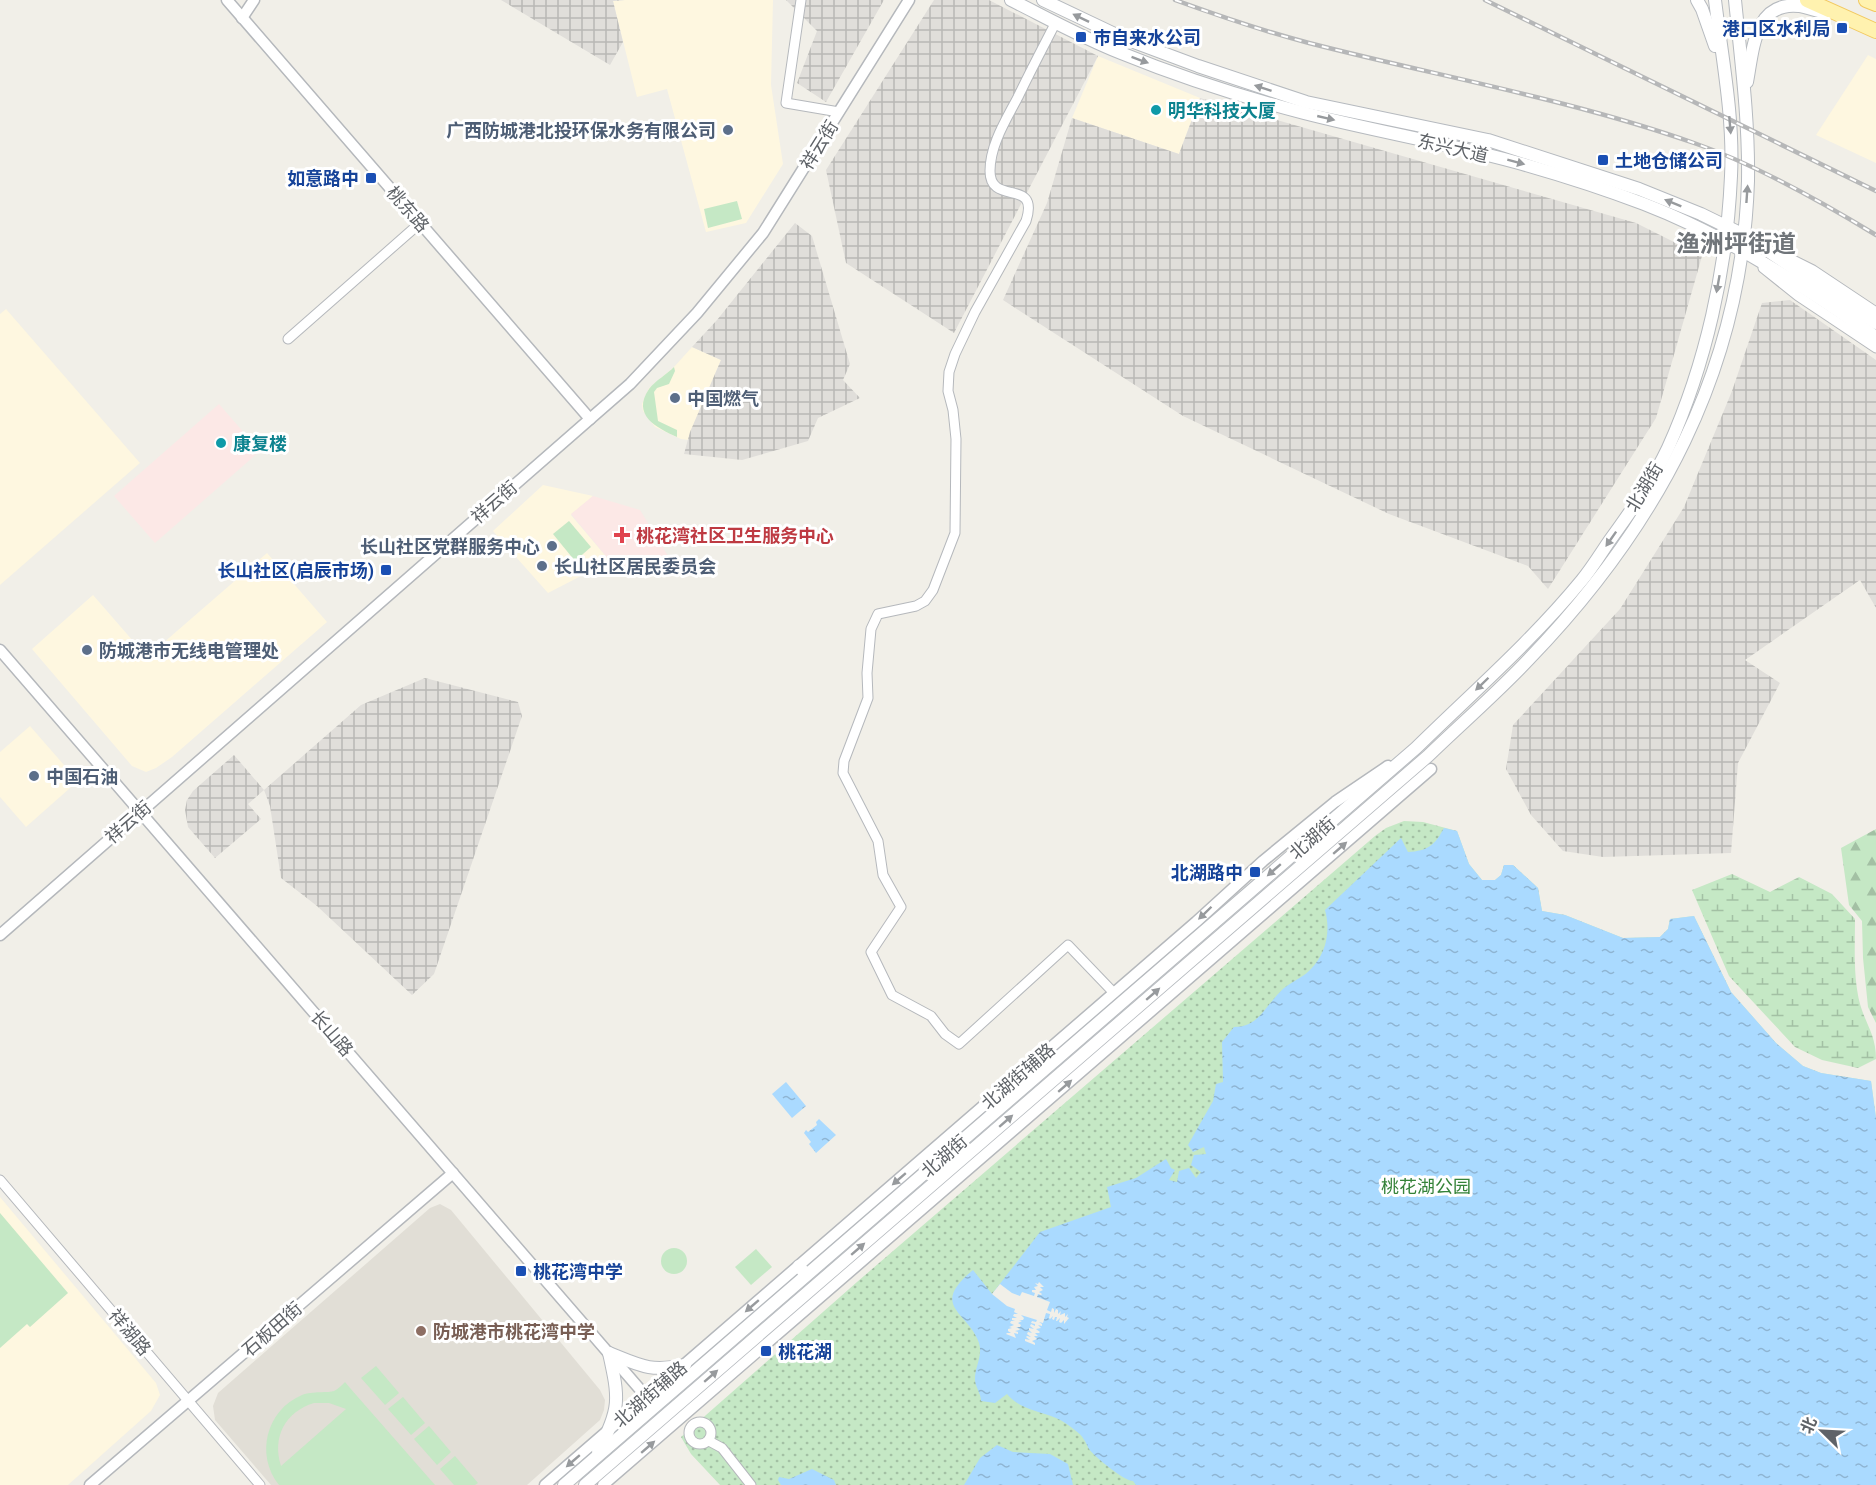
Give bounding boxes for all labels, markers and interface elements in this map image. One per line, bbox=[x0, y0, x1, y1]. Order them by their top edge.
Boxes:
one-way arrow bbox=[1073, 14, 1090, 23]
place label: 港口区水利局 bbox=[1722, 18, 1830, 39]
marker: 港口区水利局 bbox=[1835, 21, 1849, 35]
place label: 巿自来水公司 bbox=[1093, 27, 1201, 48]
marker: 巿自来水公司 bbox=[1074, 30, 1088, 44]
one-way arrow bbox=[1131, 56, 1149, 65]
one-way arrow bbox=[1254, 82, 1272, 92]
place label: 明华科技大厦 bbox=[1168, 100, 1276, 121]
marker: 明华科技大厦 bbox=[1149, 103, 1163, 117]
one-way arrow bbox=[1316, 114, 1335, 124]
one-way arrow bbox=[1725, 116, 1734, 135]
street label: 祥云街 bbox=[796, 117, 842, 173]
place label: 广西防城港北投环保水务有限公司 bbox=[446, 120, 716, 141]
marker: 广西防城港北投环保水务有限公司 bbox=[721, 123, 735, 137]
street label: 东兴大道 bbox=[1416, 130, 1490, 166]
place label: 土地仓储公司 bbox=[1615, 150, 1723, 171]
marker: 土地仓储公司 bbox=[1596, 153, 1610, 167]
one-way arrow bbox=[1507, 158, 1525, 168]
place label: 如意路中 bbox=[287, 168, 359, 189]
marker: 如意路中 bbox=[364, 171, 378, 185]
street label: 桃东路 bbox=[382, 182, 434, 236]
one-way arrow bbox=[1742, 184, 1752, 203]
one-way arrow bbox=[1663, 198, 1681, 208]
district label: 渔洲坪街道 bbox=[1676, 230, 1796, 258]
one-way arrow bbox=[1713, 275, 1722, 294]
place label: 中国燃气 bbox=[687, 388, 759, 409]
marker: 中国燃气 bbox=[668, 391, 682, 405]
place label: 康复楼 bbox=[233, 433, 287, 454]
marker: 康复楼 bbox=[214, 436, 228, 450]
street label: 北湖街 bbox=[1621, 458, 1667, 516]
street label: 祥云街 bbox=[467, 476, 521, 528]
place label: 桃花湾社区卫生服务中心 bbox=[636, 525, 834, 546]
marker: 桃花湾社区卫生服务中心 bbox=[613, 526, 631, 544]
one-way arrow bbox=[1605, 530, 1617, 546]
place label: 长山社区党群服务中心 bbox=[360, 536, 540, 557]
marker: 长山社区党群服务中心 bbox=[545, 539, 559, 553]
place label: 长山社区居民委员会 bbox=[554, 556, 716, 577]
marker: 长山社区居民委员会 bbox=[535, 559, 549, 573]
place label: 长山社区(启辰市场) bbox=[217, 560, 374, 582]
marker: 长山社区(启辰市场) bbox=[379, 563, 393, 577]
place label: 防城港市无线电管理处 bbox=[99, 640, 279, 661]
marker: 防城港市无线电管理处 bbox=[80, 643, 94, 657]
one-way arrow bbox=[1474, 677, 1489, 691]
place label: 中国石油 bbox=[46, 766, 118, 787]
marker: 中国石油 bbox=[27, 769, 41, 783]
street label: 祥云街 bbox=[101, 796, 155, 848]
street label: 北湖街 bbox=[1285, 812, 1339, 864]
one-way arrow bbox=[1332, 842, 1347, 855]
place label: 北湖路中 bbox=[1171, 862, 1243, 883]
one-way arrow bbox=[1266, 864, 1282, 877]
marker: 北湖路中 bbox=[1248, 865, 1262, 879]
one-way arrow bbox=[1199, 906, 1213, 920]
one-way arrow bbox=[1145, 987, 1161, 1000]
street label: 长山路 bbox=[306, 1006, 358, 1060]
street label: 北湖街辅路 bbox=[977, 1039, 1059, 1113]
one-way arrow bbox=[1057, 1079, 1073, 1092]
one-way arrow bbox=[998, 1115, 1013, 1128]
street label: 北湖街 bbox=[917, 1130, 971, 1182]
one-way arrow bbox=[892, 1172, 907, 1185]
park label: 桃花湖公园 bbox=[1381, 1176, 1471, 1197]
one-way arrow bbox=[850, 1243, 865, 1256]
place label: 桃花湾中学 bbox=[533, 1261, 623, 1282]
marker: 桃花湾中学 bbox=[514, 1264, 528, 1278]
street label: 石板田街 bbox=[238, 1297, 306, 1361]
one-way arrow bbox=[745, 1299, 760, 1312]
street label: 祥湖路 bbox=[105, 1305, 155, 1359]
place label: 防城港市桃花湾中学 bbox=[433, 1321, 595, 1342]
marker: 防城港市桃花湾中学 bbox=[414, 1324, 428, 1338]
place label: 桃花湖 bbox=[778, 1341, 832, 1362]
marker: 桃花湖 bbox=[759, 1344, 773, 1358]
street label: 北湖街辅路 bbox=[609, 1357, 691, 1431]
one-way arrow bbox=[703, 1370, 718, 1383]
north arrow bbox=[1792, 1401, 1852, 1461]
text: 北 bbox=[1797, 1414, 1821, 1436]
one-way arrow bbox=[640, 1441, 655, 1454]
one-way arrow bbox=[566, 1454, 581, 1467]

